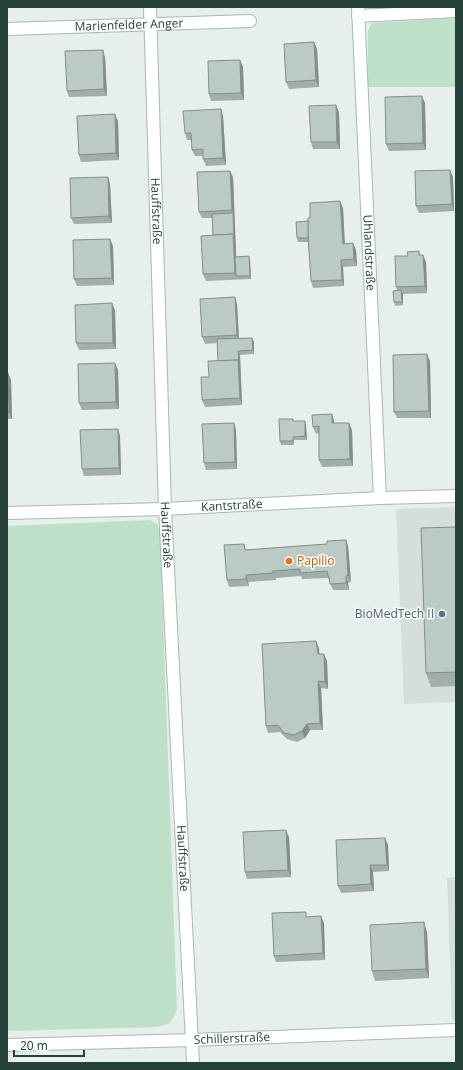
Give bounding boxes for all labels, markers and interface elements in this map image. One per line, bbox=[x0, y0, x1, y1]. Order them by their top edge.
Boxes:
street label: Marienfelder Anger bbox=[74, 14, 184, 35]
street label: Hauffstraße bbox=[147, 177, 166, 245]
street label: Uhlandstraße bbox=[359, 214, 380, 291]
street label: Kantstraße bbox=[201, 495, 263, 515]
street label: Hauffstraße bbox=[157, 501, 177, 569]
place label: Papilio bbox=[297, 552, 335, 569]
marker: Papilio bbox=[284, 556, 294, 566]
place label: BioMedTech II bbox=[355, 605, 434, 622]
marker: BioMedTech II bbox=[437, 609, 447, 619]
street label: Hauffstraße bbox=[173, 825, 193, 892]
street label: Schillerstraße bbox=[193, 1028, 271, 1048]
scale bar bbox=[14, 1032, 84, 1058]
text: 20 m bbox=[20, 1037, 48, 1054]

